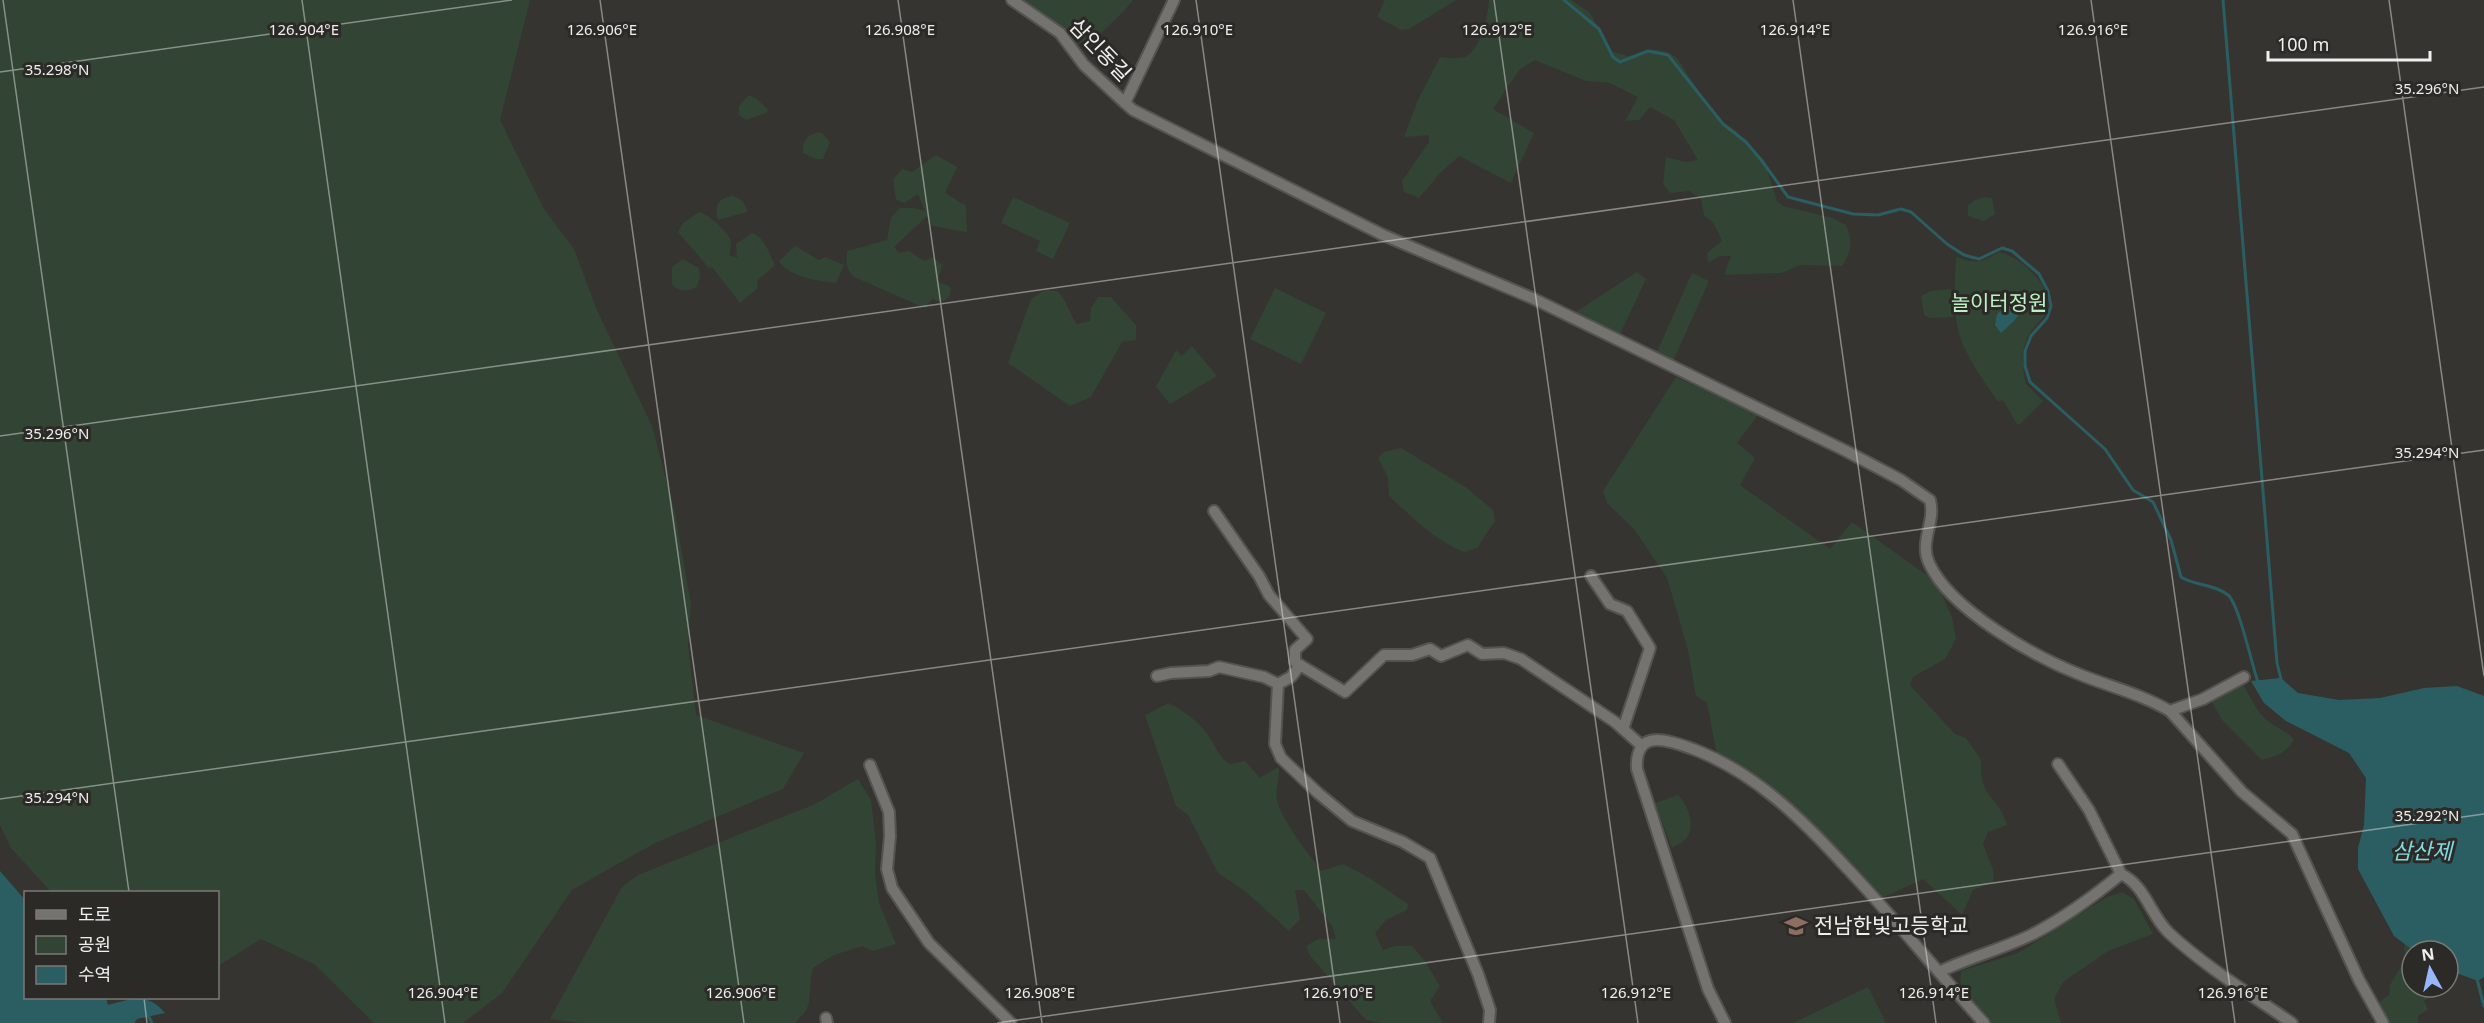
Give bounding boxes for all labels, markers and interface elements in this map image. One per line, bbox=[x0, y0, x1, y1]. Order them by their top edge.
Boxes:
street label: 삼인동길 bbox=[1064, 12, 1138, 87]
text: 126.904°E bbox=[269, 19, 339, 39]
text: 126.906°E bbox=[567, 19, 637, 39]
text: 126.908°E bbox=[865, 19, 935, 39]
text: 126.910°E bbox=[1163, 19, 1233, 39]
text: 126.912°E bbox=[1462, 19, 1532, 39]
text: 126.914°E bbox=[1760, 19, 1830, 39]
text: 126.916°E bbox=[2058, 19, 2128, 39]
scale bar bbox=[2268, 24, 2430, 62]
text: 100 m bbox=[2277, 32, 2329, 56]
text: 35.298°N bbox=[25, 59, 89, 79]
text: 35.296°N bbox=[2395, 78, 2459, 98]
park label: 놀이터정원 bbox=[1951, 288, 2047, 316]
text: 35.296°N bbox=[25, 423, 89, 443]
text: 35.294°N bbox=[2395, 442, 2459, 462]
text: 35.294°N bbox=[25, 787, 89, 807]
text: 35.292°N bbox=[2395, 805, 2459, 825]
water label: 삼산제 bbox=[2392, 835, 2455, 865]
legend bbox=[24, 891, 219, 999]
text: 도로 bbox=[78, 902, 111, 926]
place label: 전남한빛고등학교 bbox=[1814, 911, 1969, 939]
school or university icon: 전남한빛고등학교 bbox=[1783, 913, 1809, 939]
text: 공원 bbox=[78, 932, 111, 956]
north arrow bbox=[2400, 939, 2460, 999]
text: N bbox=[2420, 942, 2436, 966]
text: 수역 bbox=[78, 962, 111, 986]
text: 126.904°E bbox=[408, 982, 478, 1002]
text: 126.906°E bbox=[706, 982, 776, 1002]
text: 126.908°E bbox=[1005, 982, 1075, 1002]
text: 126.910°E bbox=[1303, 982, 1373, 1002]
text: 126.912°E bbox=[1601, 982, 1671, 1002]
text: 126.914°E bbox=[1899, 982, 1969, 1002]
text: 126.916°E bbox=[2198, 982, 2268, 1002]

